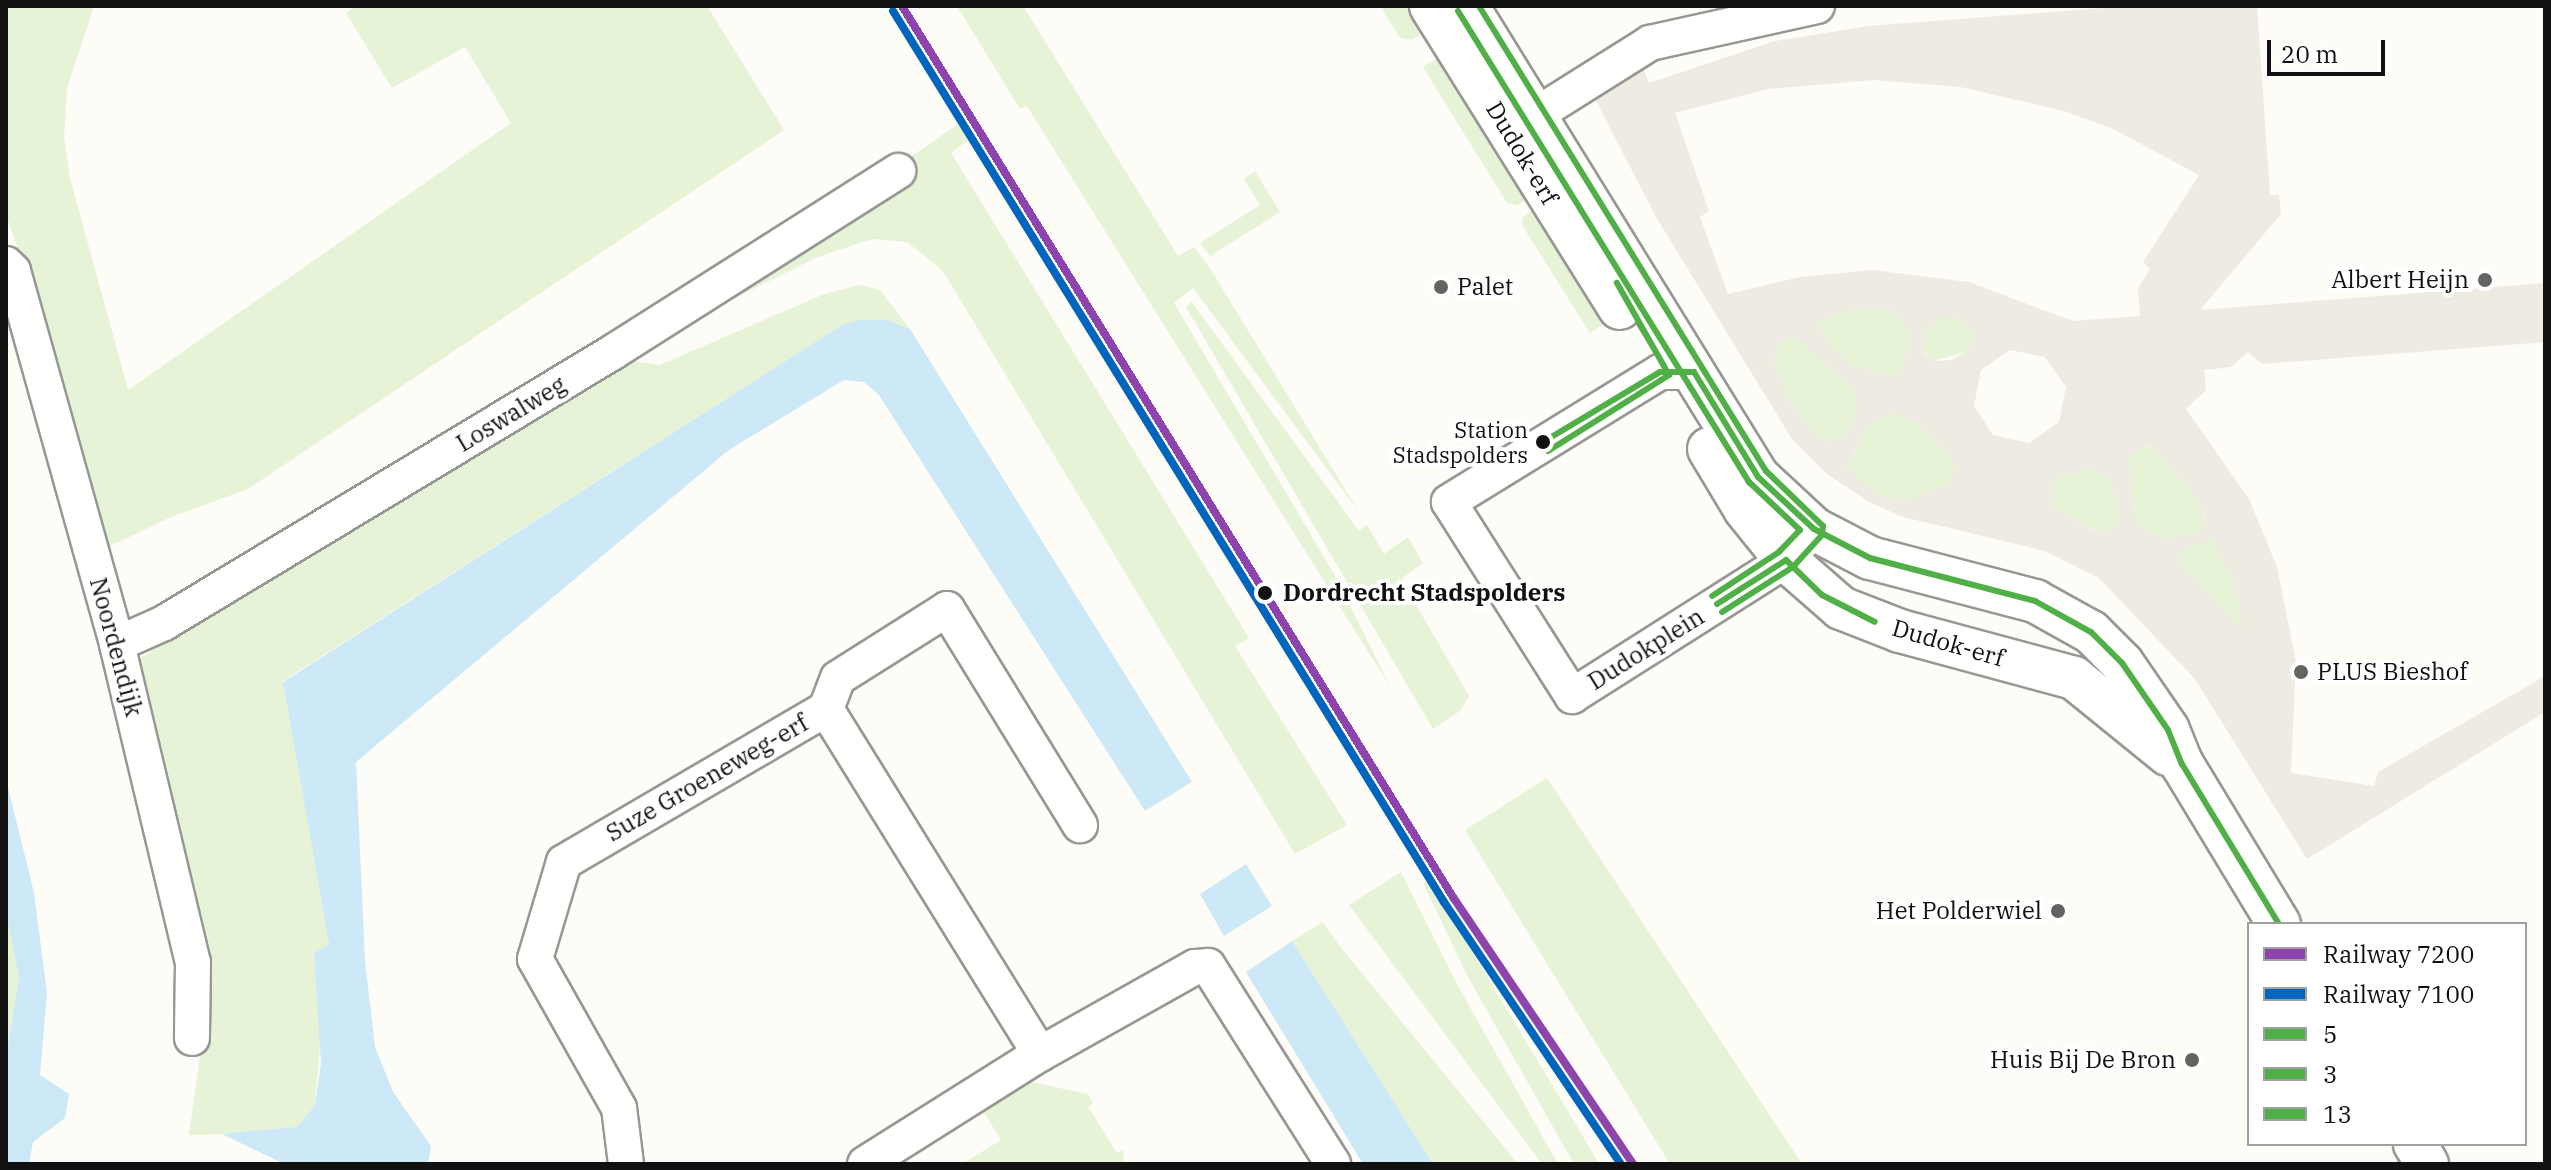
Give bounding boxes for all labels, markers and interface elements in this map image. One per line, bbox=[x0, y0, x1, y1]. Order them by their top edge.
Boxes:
scale bar bbox=[2271, 24, 2389, 74]
text: 20 m bbox=[2281, 38, 2338, 70]
street label: Dudok-erf bbox=[1480, 96, 1564, 210]
place label: Albert Heijn bbox=[2331, 266, 2469, 294]
marker: Albert Heijn bbox=[2476, 271, 2494, 289]
place label: Palet bbox=[1457, 273, 1513, 301]
marker: Palet bbox=[1432, 278, 1450, 296]
street label: Loswalweg bbox=[451, 370, 571, 458]
place label: Station Stadspolders bbox=[1393, 416, 1528, 468]
marker: Station Stadspolders bbox=[1535, 434, 1551, 450]
street label: Noordendijk bbox=[84, 574, 148, 720]
place label: Dordrecht Stadspolders bbox=[1283, 579, 1565, 607]
marker: Dordrecht Stadspolders bbox=[1254, 582, 1276, 604]
street label: Dudokplein bbox=[1583, 602, 1709, 696]
street label: Dudok-erf bbox=[1889, 613, 2007, 673]
place label: PLUS Bieshof bbox=[2317, 658, 2467, 686]
marker: PLUS Bieshof bbox=[2292, 663, 2310, 681]
street label: Suze Groeneweg-erf bbox=[601, 708, 813, 848]
place label: Het Polderwiel bbox=[1876, 897, 2042, 925]
marker: Het Polderwiel bbox=[2049, 902, 2067, 920]
legend bbox=[2247, 922, 2527, 1146]
text: Railway 7200 bbox=[2323, 938, 2474, 970]
text: Railway 7100 bbox=[2323, 978, 2474, 1010]
text: 5 bbox=[2323, 1018, 2337, 1050]
place label: Huis Bij De Bron bbox=[1990, 1046, 2176, 1074]
marker: Huis Bij De Bron bbox=[2183, 1051, 2201, 1069]
text: 3 bbox=[2323, 1058, 2337, 1090]
text: 13 bbox=[2323, 1098, 2352, 1130]

